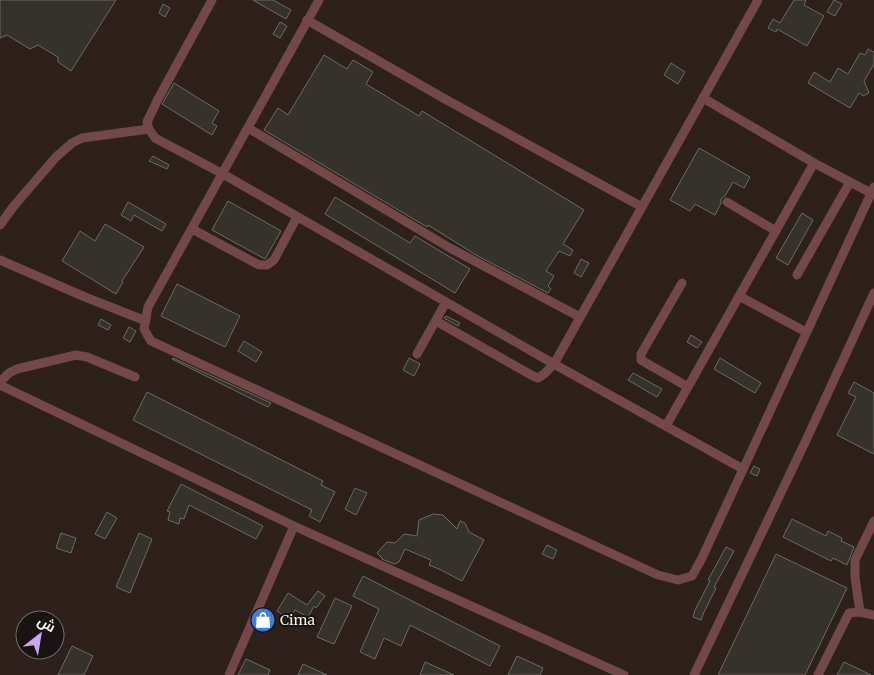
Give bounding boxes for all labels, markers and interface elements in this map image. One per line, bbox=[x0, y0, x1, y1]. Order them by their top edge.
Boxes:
shop icon: Cima bbox=[250, 607, 276, 633]
north arrow bbox=[15, 610, 65, 660]
place label: Cima bbox=[280, 611, 315, 629]
text: ش bbox=[34, 612, 59, 636]

